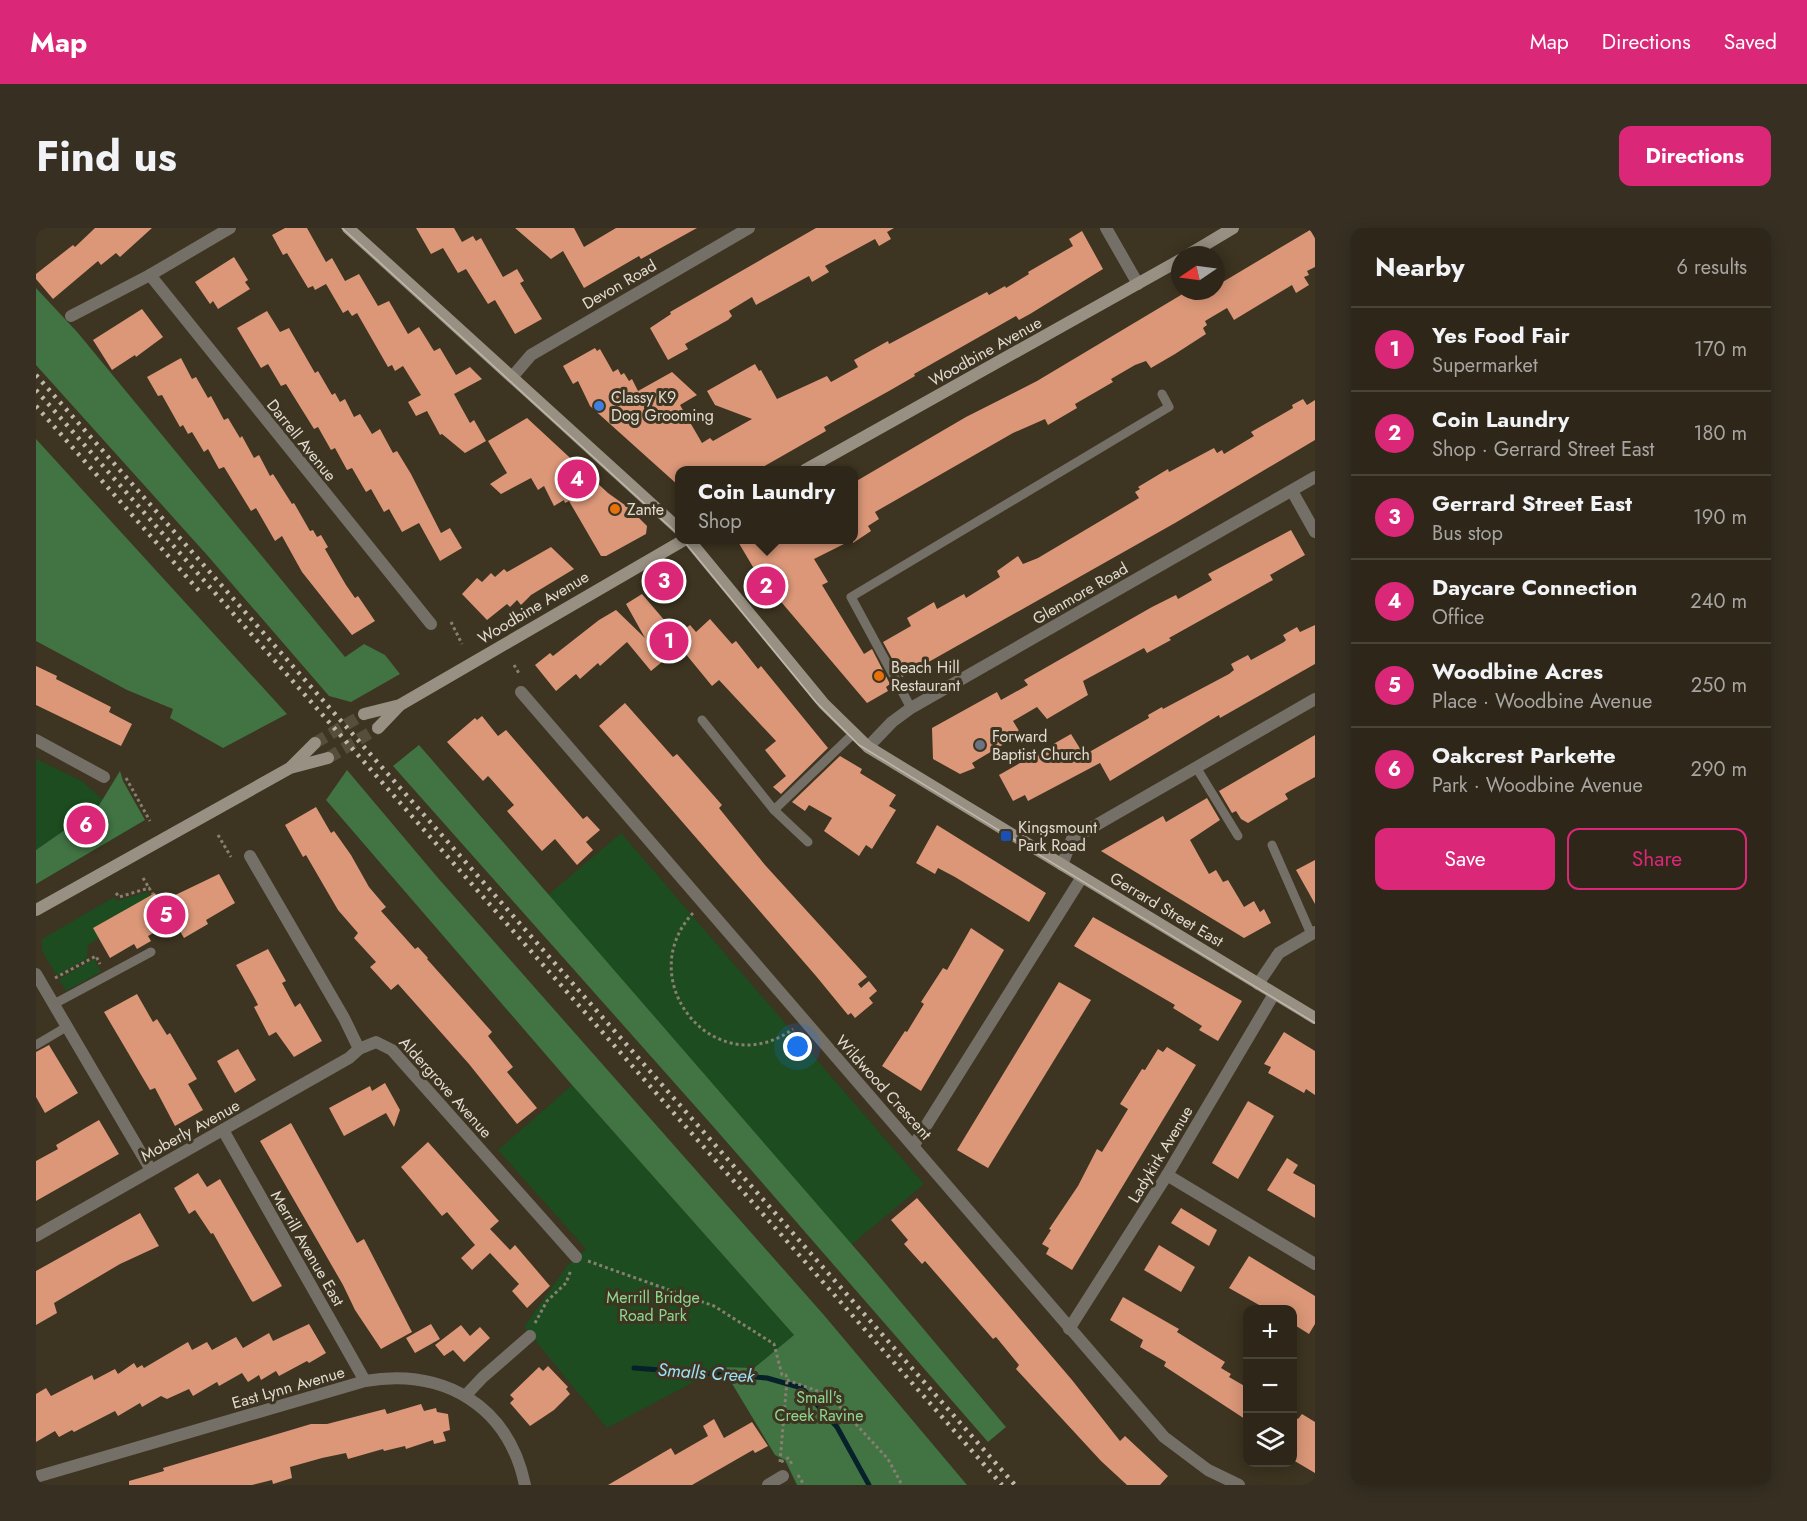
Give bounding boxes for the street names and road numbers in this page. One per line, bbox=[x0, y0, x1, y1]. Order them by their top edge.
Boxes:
street label: Devon Road bbox=[578, 254, 661, 315]
street label: Woodbine Avenue bbox=[925, 311, 1046, 392]
street label: Darrell Avenue bbox=[261, 394, 342, 486]
street label: Glenmore Road bbox=[1028, 557, 1132, 630]
street label: Woodbine Avenue bbox=[473, 565, 593, 650]
street label: Gerrard Street East bbox=[1106, 866, 1228, 952]
street label: Wildwood Crescent bbox=[830, 1030, 937, 1145]
street label: Aldergrove Avenue bbox=[394, 1032, 497, 1143]
street label: Moberly Avenue bbox=[137, 1094, 244, 1167]
street label: Ladykirk Avenue bbox=[1122, 1101, 1198, 1207]
street label: Merrill Avenue East bbox=[265, 1186, 350, 1310]
street label: East Lynn Avenue bbox=[229, 1360, 347, 1415]

